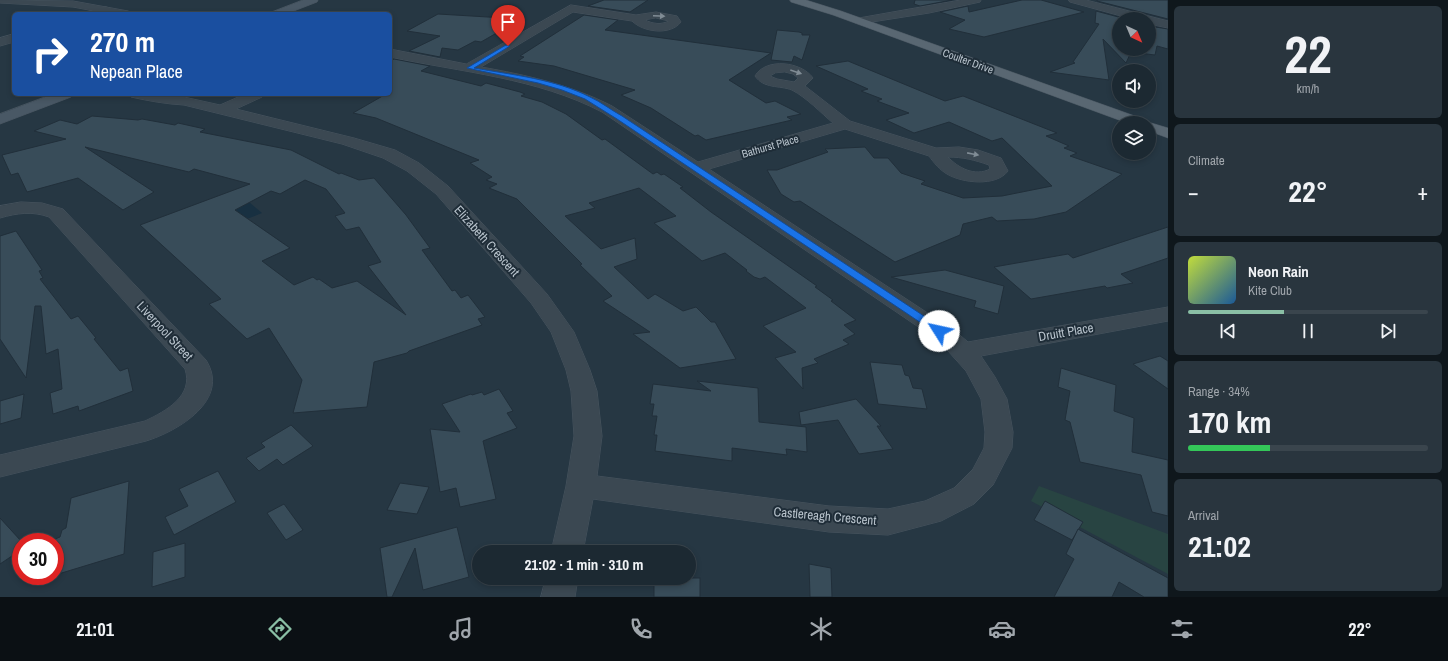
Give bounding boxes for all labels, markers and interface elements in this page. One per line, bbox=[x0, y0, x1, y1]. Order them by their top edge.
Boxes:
pin bbox=[491, 5, 525, 46]
icon: arrive bbox=[497, 11, 519, 33]
one-way arrow bbox=[653, 12, 665, 19]
north arrow bbox=[1112, 12, 1156, 56]
map controls bbox=[1112, 12, 1156, 160]
text: 22 bbox=[1284, 19, 1332, 89]
text: 270 m bbox=[90, 23, 155, 61]
icon: right bbox=[24, 28, 76, 80]
street label: Coulter Drive bbox=[941, 45, 995, 77]
text: Nepean Place bbox=[90, 59, 183, 84]
button: sound bbox=[1112, 64, 1156, 108]
one-way arrow bbox=[790, 69, 802, 75]
text: km/h bbox=[1296, 80, 1320, 97]
button: layers bbox=[1112, 116, 1156, 160]
street label: Bathurst Place bbox=[740, 131, 800, 161]
one-way arrow bbox=[967, 151, 979, 157]
text: Climate bbox=[1188, 152, 1225, 169]
text: 22° bbox=[1288, 171, 1328, 211]
text: − bbox=[1188, 177, 1199, 207]
text: + bbox=[1417, 177, 1428, 207]
street label: Elizabeth Crescent bbox=[451, 202, 523, 280]
text: Neon Rain bbox=[1248, 261, 1309, 282]
text: Kite Club bbox=[1248, 282, 1292, 299]
street label: Liverpool Street bbox=[133, 298, 197, 364]
position arrow bbox=[918, 310, 960, 352]
street label: Druitt Place bbox=[1037, 319, 1095, 345]
icon: previous bbox=[1217, 320, 1239, 342]
icon: pause bbox=[1297, 320, 1319, 342]
icon: next bbox=[1377, 320, 1399, 342]
text: Range · 34% bbox=[1188, 383, 1250, 400]
text: 170 km bbox=[1188, 402, 1271, 442]
street label: Castlereagh Crescent bbox=[773, 503, 877, 529]
text: Arrival bbox=[1188, 507, 1219, 524]
text: 21:02 bbox=[1188, 526, 1251, 566]
speed limit sign: 30 bbox=[12, 533, 64, 585]
text: 21:02 · 1 min · 310 m bbox=[525, 554, 643, 575]
icon: directions bbox=[266, 615, 294, 643]
icon: music bbox=[447, 615, 475, 643]
icon: phone bbox=[627, 615, 655, 643]
icon: climate bbox=[807, 615, 835, 643]
icon: car bbox=[988, 615, 1016, 643]
icon: filters bbox=[1168, 615, 1196, 643]
text: 21:01 bbox=[76, 617, 114, 642]
text: 22° bbox=[1348, 617, 1372, 642]

